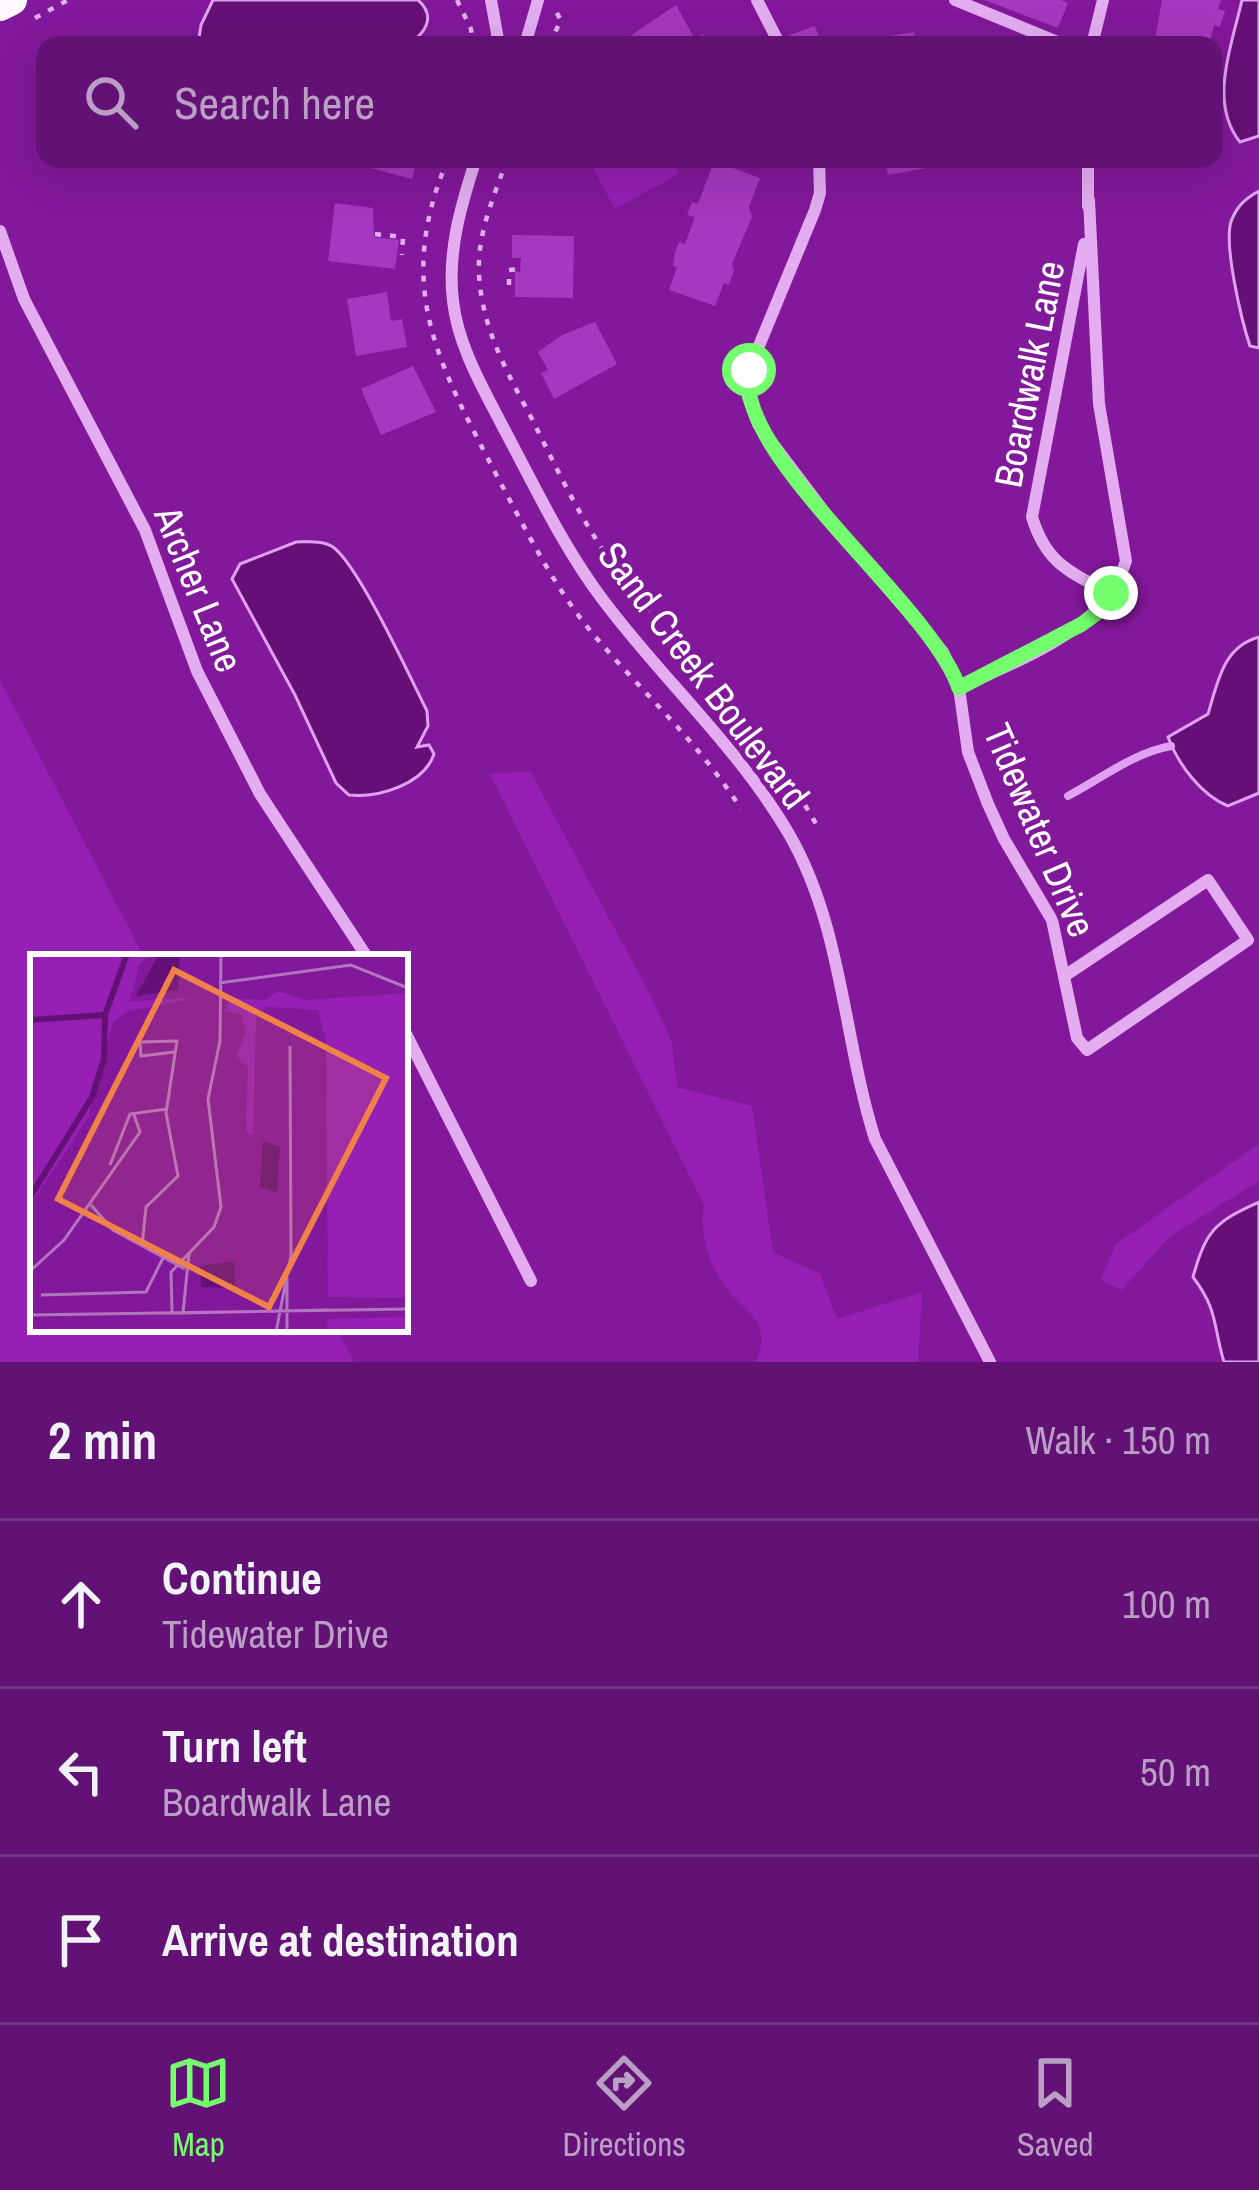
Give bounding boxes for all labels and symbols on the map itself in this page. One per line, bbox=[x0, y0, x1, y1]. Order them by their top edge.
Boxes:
street label: Boardwalk Lane bbox=[982, 256, 1076, 492]
route start bbox=[722, 343, 776, 397]
street label: Archer Lane bbox=[142, 498, 256, 680]
street label: Sand Creek Boulevard bbox=[586, 531, 822, 819]
route end bbox=[1084, 566, 1138, 620]
street label: Tidewater Drive bbox=[972, 715, 1108, 945]
inset map bbox=[30, 954, 408, 1332]

